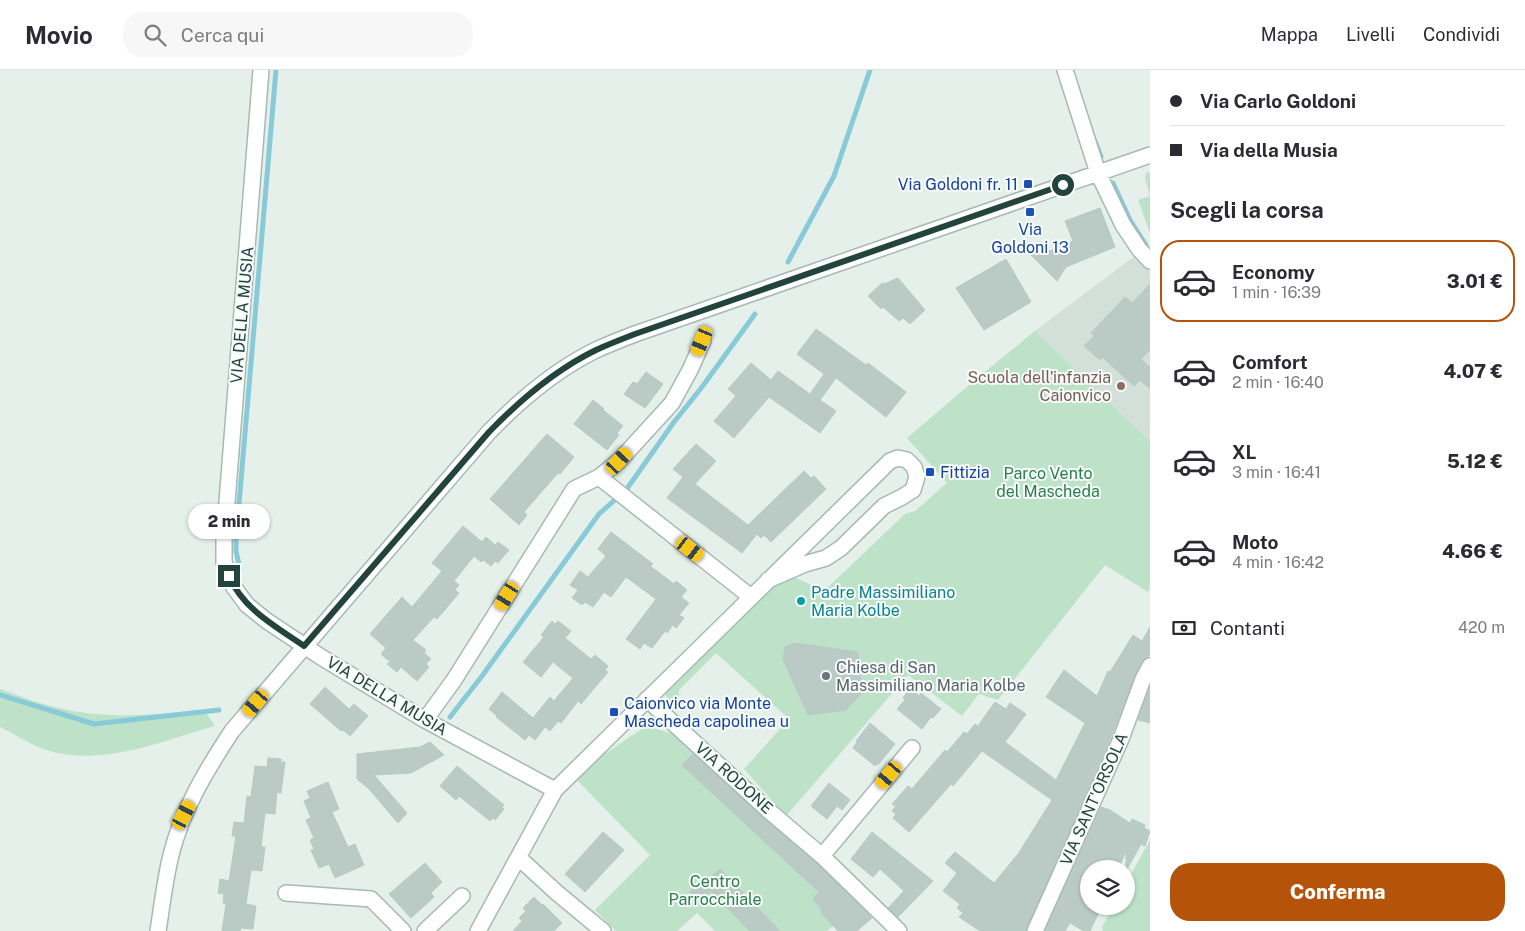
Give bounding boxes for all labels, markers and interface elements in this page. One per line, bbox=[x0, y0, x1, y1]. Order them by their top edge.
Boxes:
search box bbox=[123, 12, 473, 57]
text: Movio bbox=[25, 21, 93, 49]
icon: search bbox=[141, 21, 169, 49]
text: Cerca qui bbox=[181, 24, 264, 46]
text: Mappa bbox=[1261, 24, 1318, 45]
text: Livelli bbox=[1346, 24, 1395, 45]
text: Condividi bbox=[1423, 24, 1500, 45]
text: Via Carlo Goldoni bbox=[1200, 90, 1356, 112]
text: Via della Musia bbox=[1200, 139, 1338, 161]
route start bbox=[1052, 174, 1074, 196]
place label: Via Goldoni fr. 11 bbox=[898, 175, 1018, 194]
marker: Via Goldoni fr. 11 bbox=[1022, 178, 1034, 190]
text: Scegli la corsa bbox=[1170, 197, 1324, 223]
marker: Via Goldoni 13 bbox=[1024, 206, 1036, 218]
place label: Via Goldoni 13 bbox=[991, 220, 1069, 257]
street label: VIA DELLA MUSIA bbox=[227, 246, 257, 384]
icon: car bbox=[1172, 259, 1217, 304]
text: Economy bbox=[1232, 261, 1315, 283]
text: 3.01 € bbox=[1447, 270, 1503, 292]
text: 1 min · 16:39 bbox=[1232, 283, 1321, 302]
car bbox=[689, 324, 714, 358]
icon: car bbox=[1172, 349, 1217, 394]
text: Comfort bbox=[1232, 351, 1308, 373]
text: 4.07 € bbox=[1443, 360, 1503, 382]
place label: Scuola dell'infanzia Caionvico bbox=[967, 368, 1111, 405]
text: 2 min · 16:40 bbox=[1232, 373, 1324, 392]
marker: Scuola dell'infanzia Caionvico bbox=[1115, 380, 1127, 392]
icon: car bbox=[1172, 439, 1217, 484]
text: XL bbox=[1232, 441, 1257, 463]
car bbox=[603, 445, 634, 477]
text: 5.12 € bbox=[1447, 450, 1503, 472]
place label: Fittizia bbox=[940, 463, 990, 482]
text: 3 min · 16:41 bbox=[1232, 463, 1321, 482]
park label: Parco Vento del Mascheda bbox=[996, 464, 1100, 501]
marker: Fittizia bbox=[924, 466, 936, 478]
callout: 2 min bbox=[188, 504, 270, 538]
text: 2 min bbox=[208, 512, 250, 531]
icon: car bbox=[1172, 529, 1217, 574]
text: Moto bbox=[1232, 531, 1278, 553]
car bbox=[673, 534, 706, 564]
text: 4.66 € bbox=[1442, 540, 1503, 562]
text: 4 min · 16:42 bbox=[1232, 553, 1324, 572]
route end bbox=[218, 565, 240, 587]
car bbox=[492, 579, 521, 613]
place label: Padre Massimiliano Maria Kolbe bbox=[811, 583, 955, 620]
marker: Padre Massimiliano Maria Kolbe bbox=[795, 595, 807, 607]
icon: cash bbox=[1170, 614, 1198, 642]
text: Contanti bbox=[1210, 617, 1285, 639]
text: 420 m bbox=[1458, 618, 1505, 637]
street label: VIA DELLA MUSIA bbox=[323, 652, 451, 740]
place label: Chiesa di San Massimiliano Maria Kolbe bbox=[836, 658, 1025, 695]
marker: Chiesa di San Massimiliano Maria Kolbe bbox=[820, 670, 832, 682]
car bbox=[240, 687, 271, 719]
place label: Caionvico via Monte Mascheda capolinea u bbox=[624, 694, 789, 731]
marker: Caionvico via Monte Mascheda capolinea u bbox=[608, 706, 620, 718]
street label: VIA SANT'ORSOLA bbox=[1056, 730, 1132, 868]
street label: VIA RODONE bbox=[691, 738, 777, 818]
car bbox=[873, 759, 904, 791]
car bbox=[170, 798, 197, 832]
map controls bbox=[1080, 860, 1135, 915]
button: layers bbox=[1080, 860, 1135, 915]
button: Conferma bbox=[1170, 863, 1505, 921]
park label: Centro Parrocchiale bbox=[668, 872, 762, 909]

